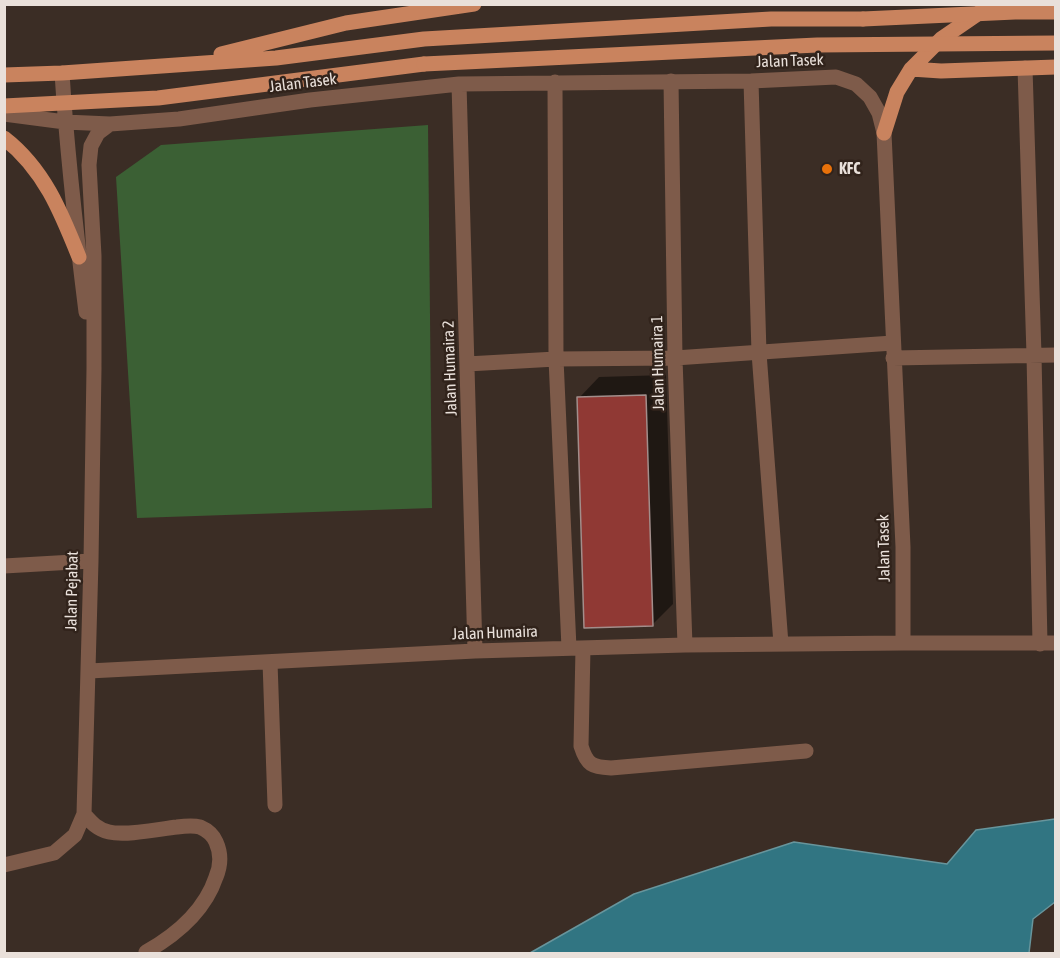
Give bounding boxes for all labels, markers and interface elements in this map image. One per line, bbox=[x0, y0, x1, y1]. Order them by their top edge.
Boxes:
street label: Jalan Tasek bbox=[756, 50, 824, 72]
street label: Jalan Tasek bbox=[268, 69, 338, 97]
place label: KFC bbox=[839, 159, 860, 179]
marker: KFC bbox=[820, 162, 834, 176]
street label: Jalan Humaira 1 bbox=[648, 315, 668, 411]
street label: Jalan Humaira 2 bbox=[439, 320, 461, 416]
street label: Jalan Tasek bbox=[874, 514, 894, 582]
street label: Jalan Pejabat bbox=[62, 551, 82, 631]
street label: Jalan Humaira bbox=[452, 622, 538, 644]

